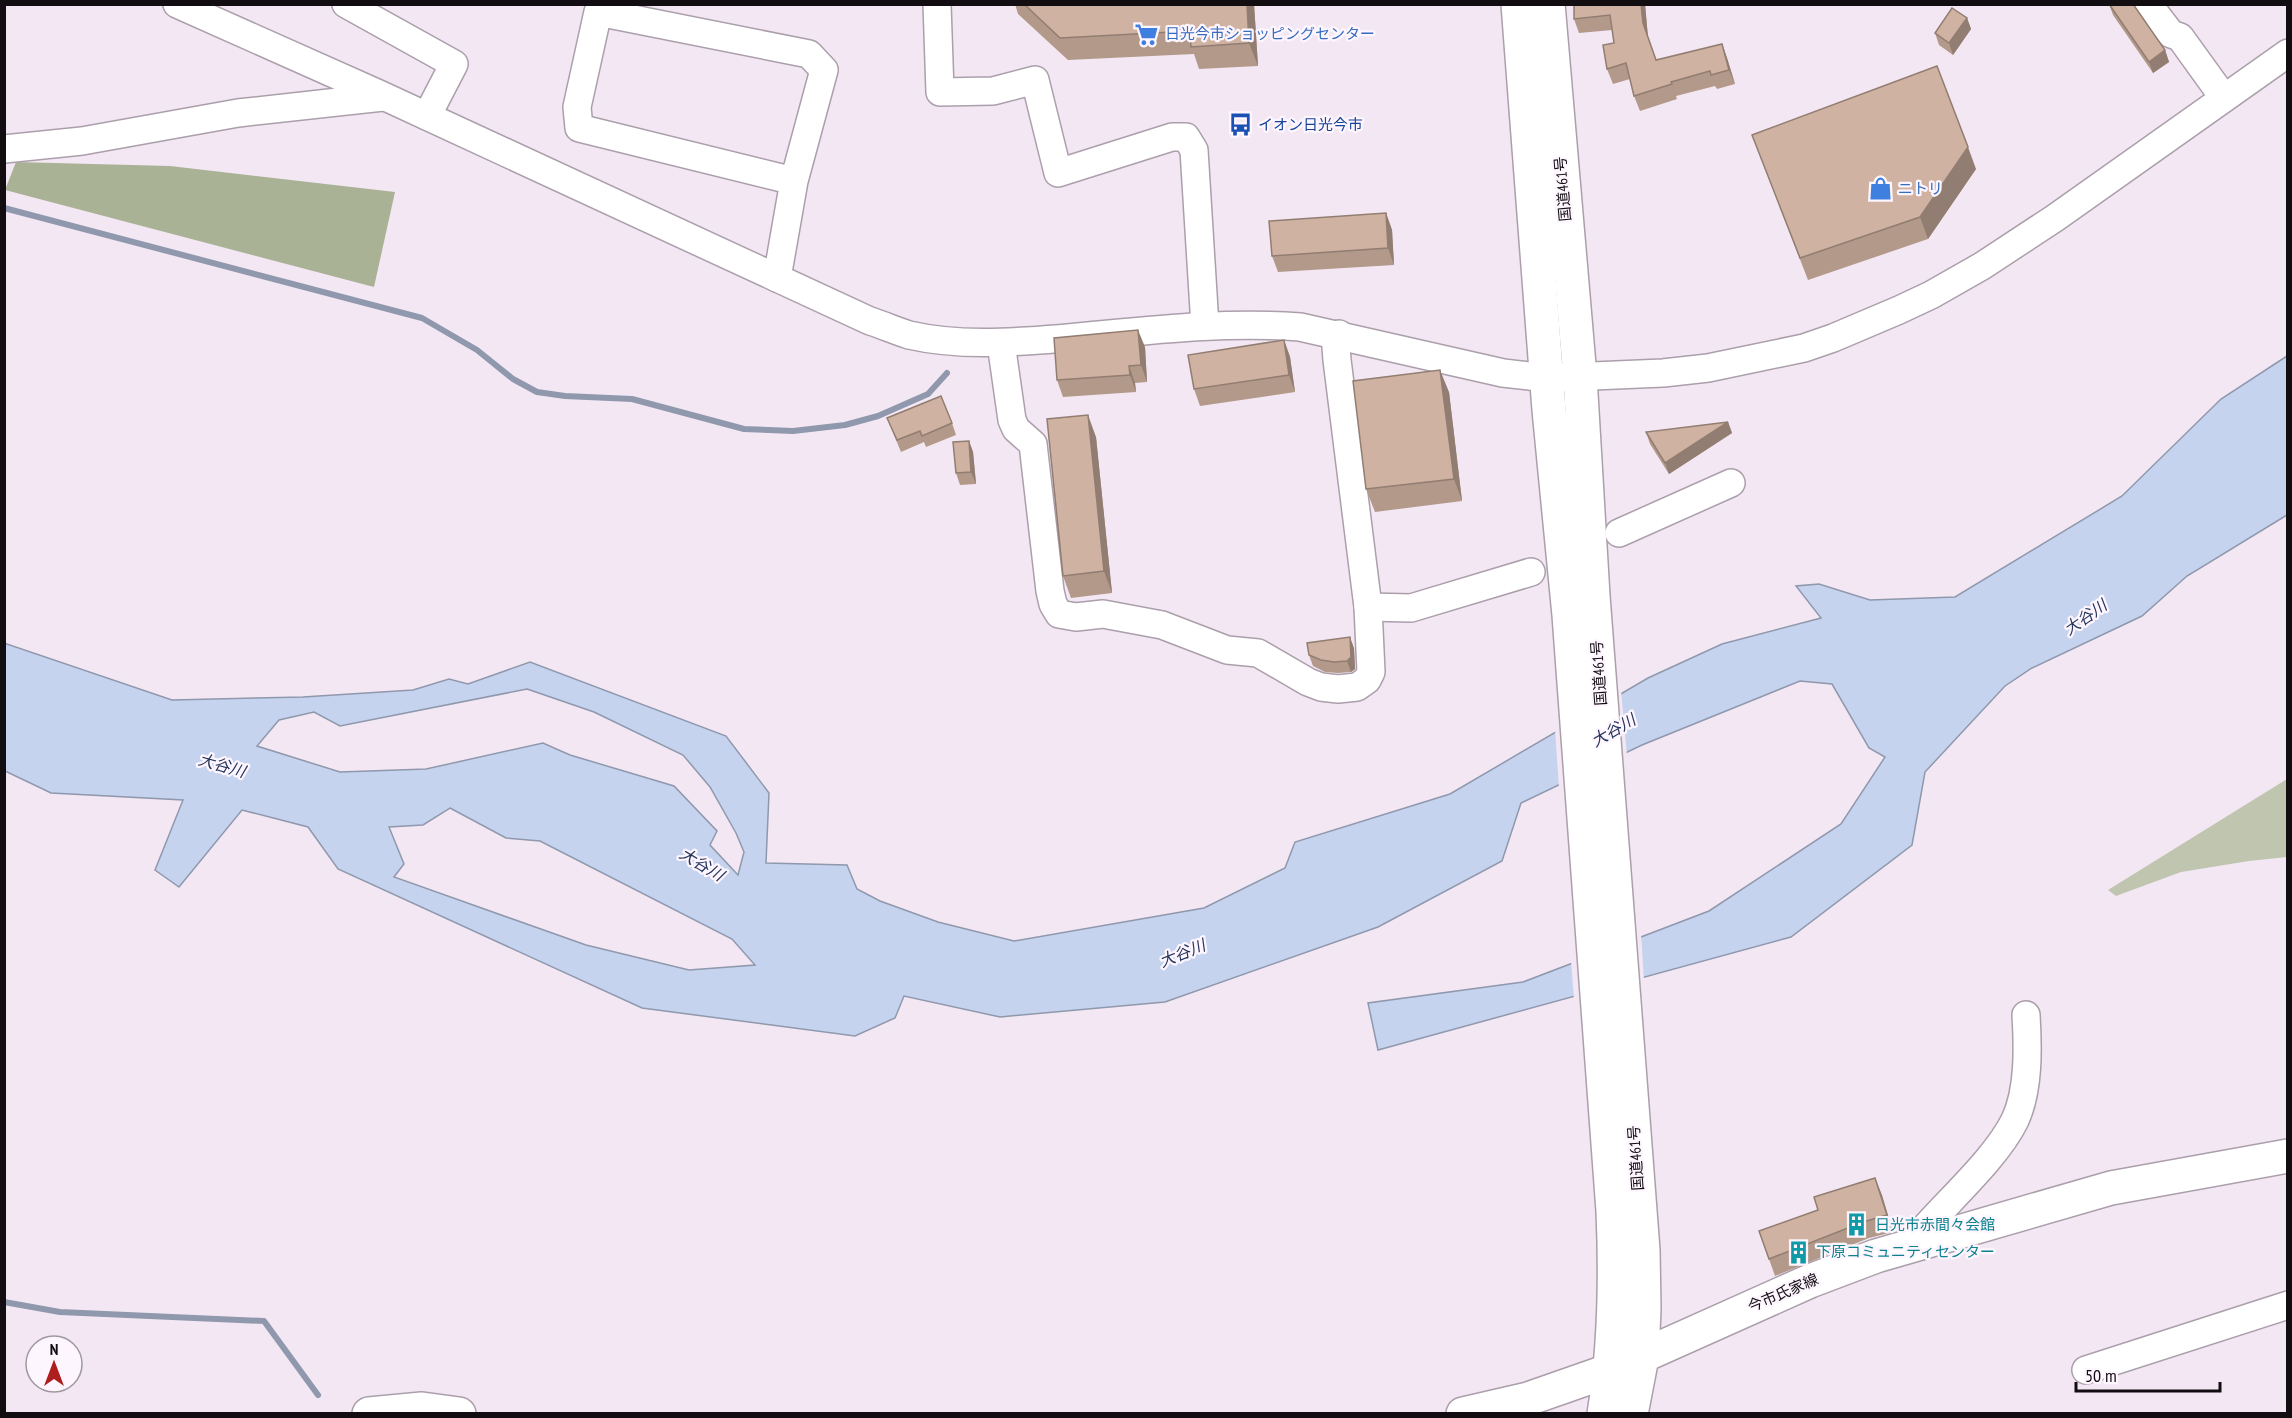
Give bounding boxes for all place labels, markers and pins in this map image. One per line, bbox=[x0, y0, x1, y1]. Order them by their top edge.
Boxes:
supermarket icon: 日光今市ショッピングセンター bbox=[1134, 21, 1160, 47]
place label: 日光今市ショッピングセンター bbox=[1165, 24, 1375, 43]
bus stop icon: イオン日光今市 bbox=[1227, 112, 1253, 138]
place label: イオン日光今市 bbox=[1258, 115, 1363, 134]
shop icon: ニトリ bbox=[1867, 176, 1893, 202]
place label: ニトリ bbox=[1898, 179, 1943, 198]
building icon: 日光市赤間々会館 bbox=[1844, 1212, 1870, 1238]
place label: 日光市赤間々会館 bbox=[1875, 1215, 1995, 1234]
building icon: 下原コミュニティセンター bbox=[1785, 1239, 1811, 1265]
place label: 下原コミュニティセンター bbox=[1816, 1242, 1995, 1261]

